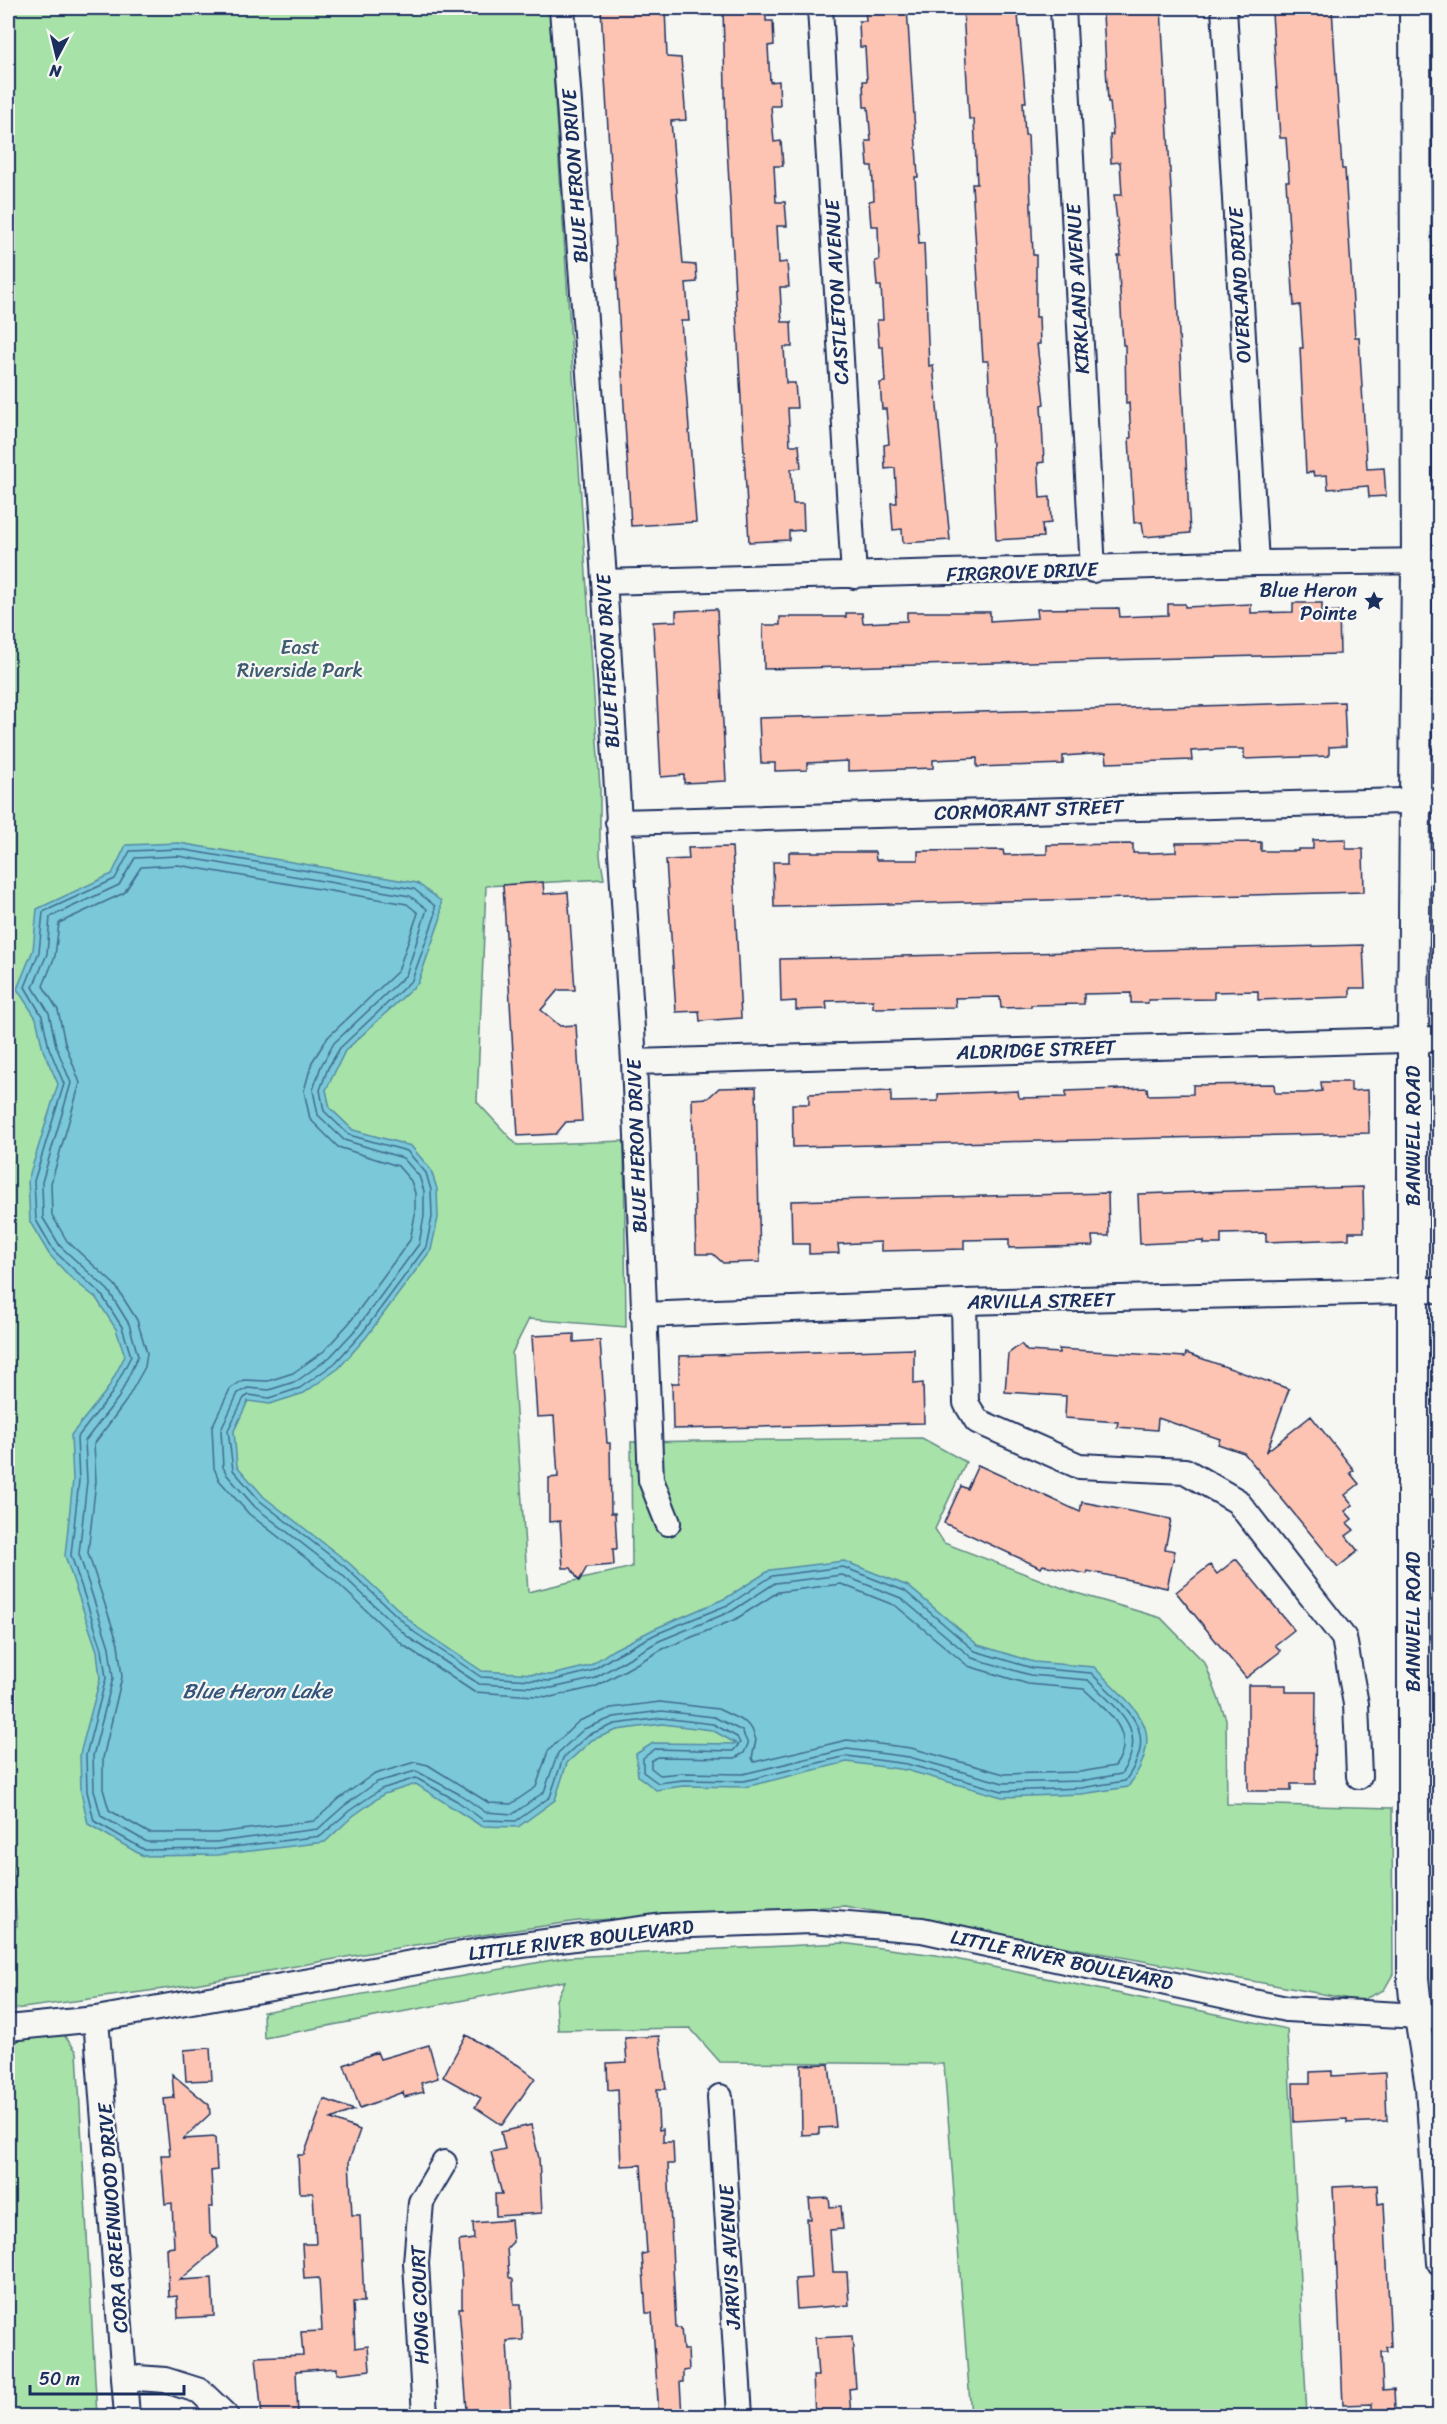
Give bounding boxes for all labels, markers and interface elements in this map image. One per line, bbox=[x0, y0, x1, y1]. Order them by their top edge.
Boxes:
north arrow bbox=[27, 27, 87, 87]
text: N bbox=[47, 56, 63, 87]
street label: BLUE HERON DRIVE bbox=[551, 86, 599, 264]
street label: CASTLETON AVENUE bbox=[815, 197, 859, 385]
street label: KIRKLAND AVENUE bbox=[1056, 201, 1100, 375]
street label: OVERLAND DRIVE bbox=[1218, 204, 1262, 364]
street label: FIRGROVE DRIVE bbox=[946, 552, 1100, 592]
street label: BLUE HERON DRIVE bbox=[586, 571, 630, 749]
place label: Blue Heron Pointe bbox=[1259, 573, 1357, 631]
place icon: Blue Heron Pointe bbox=[1362, 589, 1386, 613]
park label: East Riverside Park bbox=[237, 630, 363, 688]
street label: CORMORANT STREET bbox=[934, 789, 1126, 831]
street label: ALDRIDGE STREET bbox=[955, 1030, 1117, 1070]
street label: BLUE HERON DRIVE bbox=[616, 1056, 658, 1234]
street label: BANWELL ROAD bbox=[1396, 1066, 1431, 1206]
street label: ARVILLA STREET bbox=[966, 1282, 1116, 1320]
street label: BANWELL ROAD bbox=[1396, 1552, 1431, 1692]
water label: Blue Heron Lake bbox=[182, 1672, 334, 1710]
street label: LITTLE RIVER BOULEVARD bbox=[466, 1909, 696, 1971]
street label: LITTLE RIVER BOULEVARD bbox=[948, 1919, 1177, 2001]
street label: CORA GREENWOOD DRIVE bbox=[87, 2100, 138, 2334]
street label: JARVIS AVENUE bbox=[709, 2182, 751, 2331]
street label: HONG COURT bbox=[400, 2244, 440, 2365]
scale bar bbox=[30, 2358, 184, 2396]
text: 50 m bbox=[39, 2363, 80, 2395]

